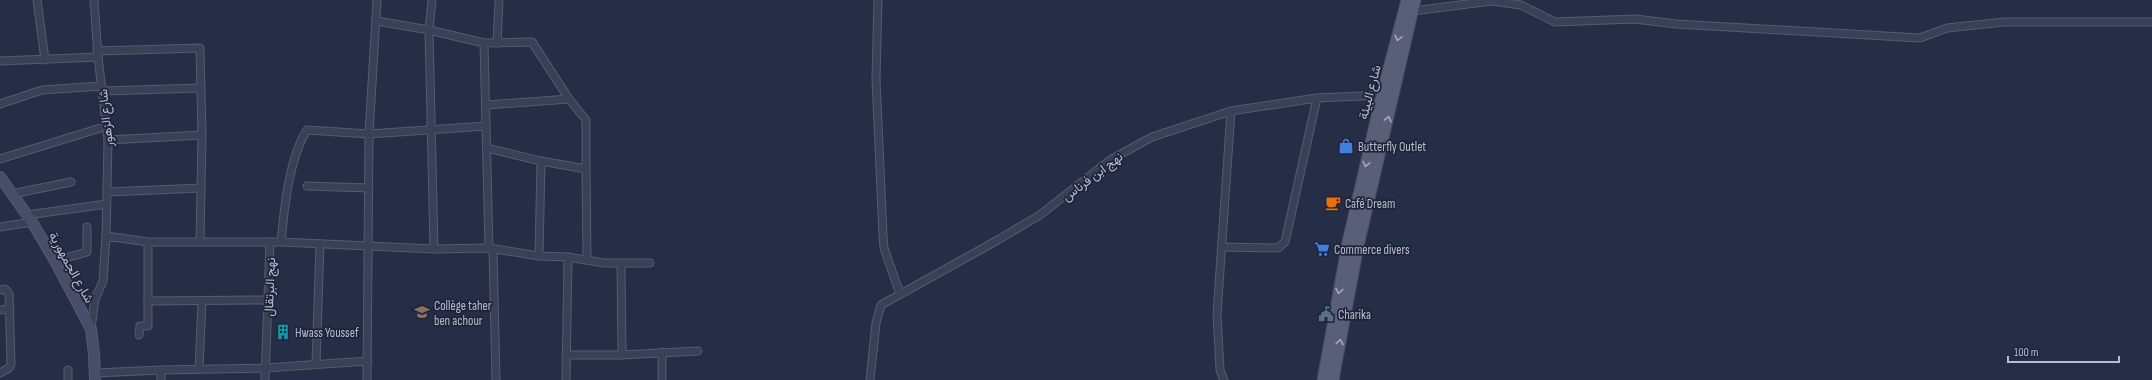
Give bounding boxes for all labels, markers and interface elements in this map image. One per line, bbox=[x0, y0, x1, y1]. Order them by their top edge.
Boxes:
one-way arrow bbox=[1394, 35, 1402, 41]
street label: شارع البيئة bbox=[1355, 63, 1386, 121]
street label: شارع الزهور bbox=[95, 88, 118, 149]
one-way arrow bbox=[1384, 116, 1392, 122]
shop icon: Butterfly Outlet bbox=[1337, 137, 1355, 155]
place label: Butterfly Outlet bbox=[1358, 139, 1426, 155]
street label: نهج ابن فرناس bbox=[1059, 149, 1127, 206]
one-way arrow bbox=[1363, 161, 1371, 167]
cafe icon: Café Dream bbox=[1324, 194, 1342, 212]
place label: Café Dream bbox=[1345, 196, 1395, 212]
street label: شارع الجمهورية bbox=[44, 229, 97, 306]
supermarket icon: Commerce divers bbox=[1313, 240, 1331, 258]
place label: Commerce divers bbox=[1334, 242, 1410, 258]
street label: نهج البرتقال bbox=[261, 257, 280, 317]
one-way arrow bbox=[1336, 288, 1344, 294]
place label: Collège taher ben achour bbox=[434, 298, 492, 329]
school or university icon: Collège taher ben achour bbox=[413, 303, 431, 321]
public building icon: Charika bbox=[1317, 305, 1335, 323]
place label: Charika bbox=[1338, 307, 1371, 323]
building icon: Hwass Youssef bbox=[274, 323, 292, 341]
place label: Hwass Youssef bbox=[295, 325, 359, 341]
scale bar bbox=[2008, 338, 2119, 364]
one-way arrow bbox=[1336, 339, 1344, 345]
text: 100 m bbox=[2014, 345, 2039, 360]

